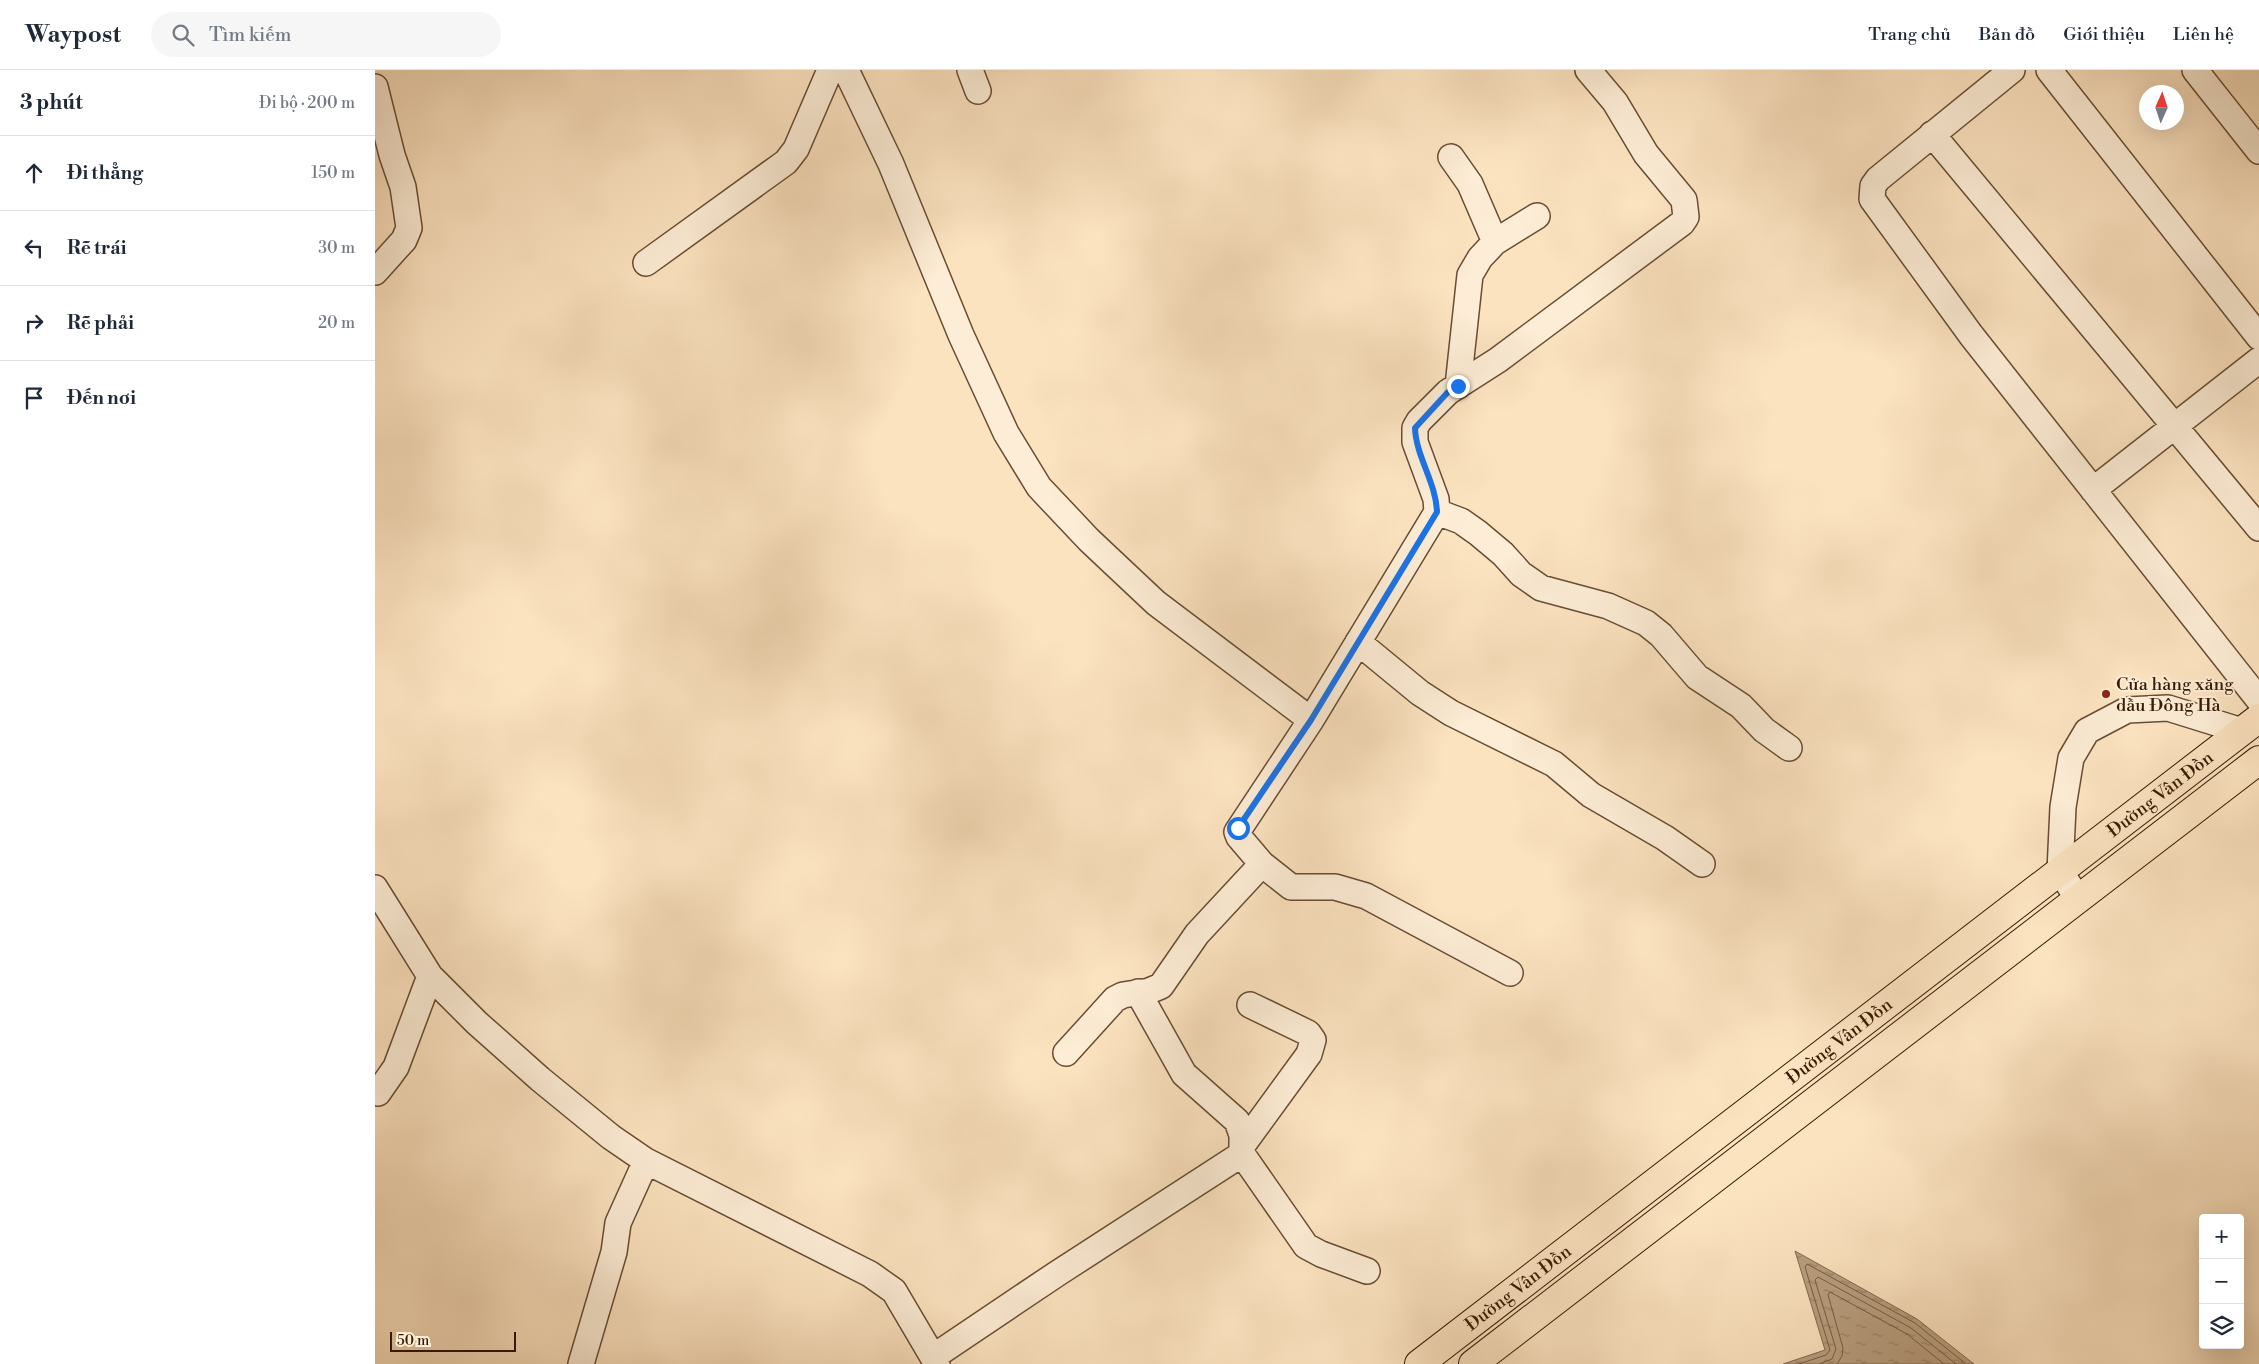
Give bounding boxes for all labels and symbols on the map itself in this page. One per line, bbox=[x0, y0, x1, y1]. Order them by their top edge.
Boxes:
north arrow bbox=[2139, 85, 2184, 130]
route end bbox=[1447, 375, 1470, 398]
place label: Cửa hàng xăng dầu Đông Hà bbox=[2116, 673, 2234, 717]
marker: Cửa hàng xăng dầu Đông Hà bbox=[2100, 688, 2112, 700]
street label: Đường Vân Đồn bbox=[2103, 746, 2218, 843]
route start bbox=[1227, 817, 1250, 840]
street label: Đường Vân Đồn bbox=[1782, 993, 1897, 1089]
street label: Đường Vân Đồn bbox=[1461, 1240, 1576, 1336]
scale bar bbox=[390, 1329, 516, 1352]

